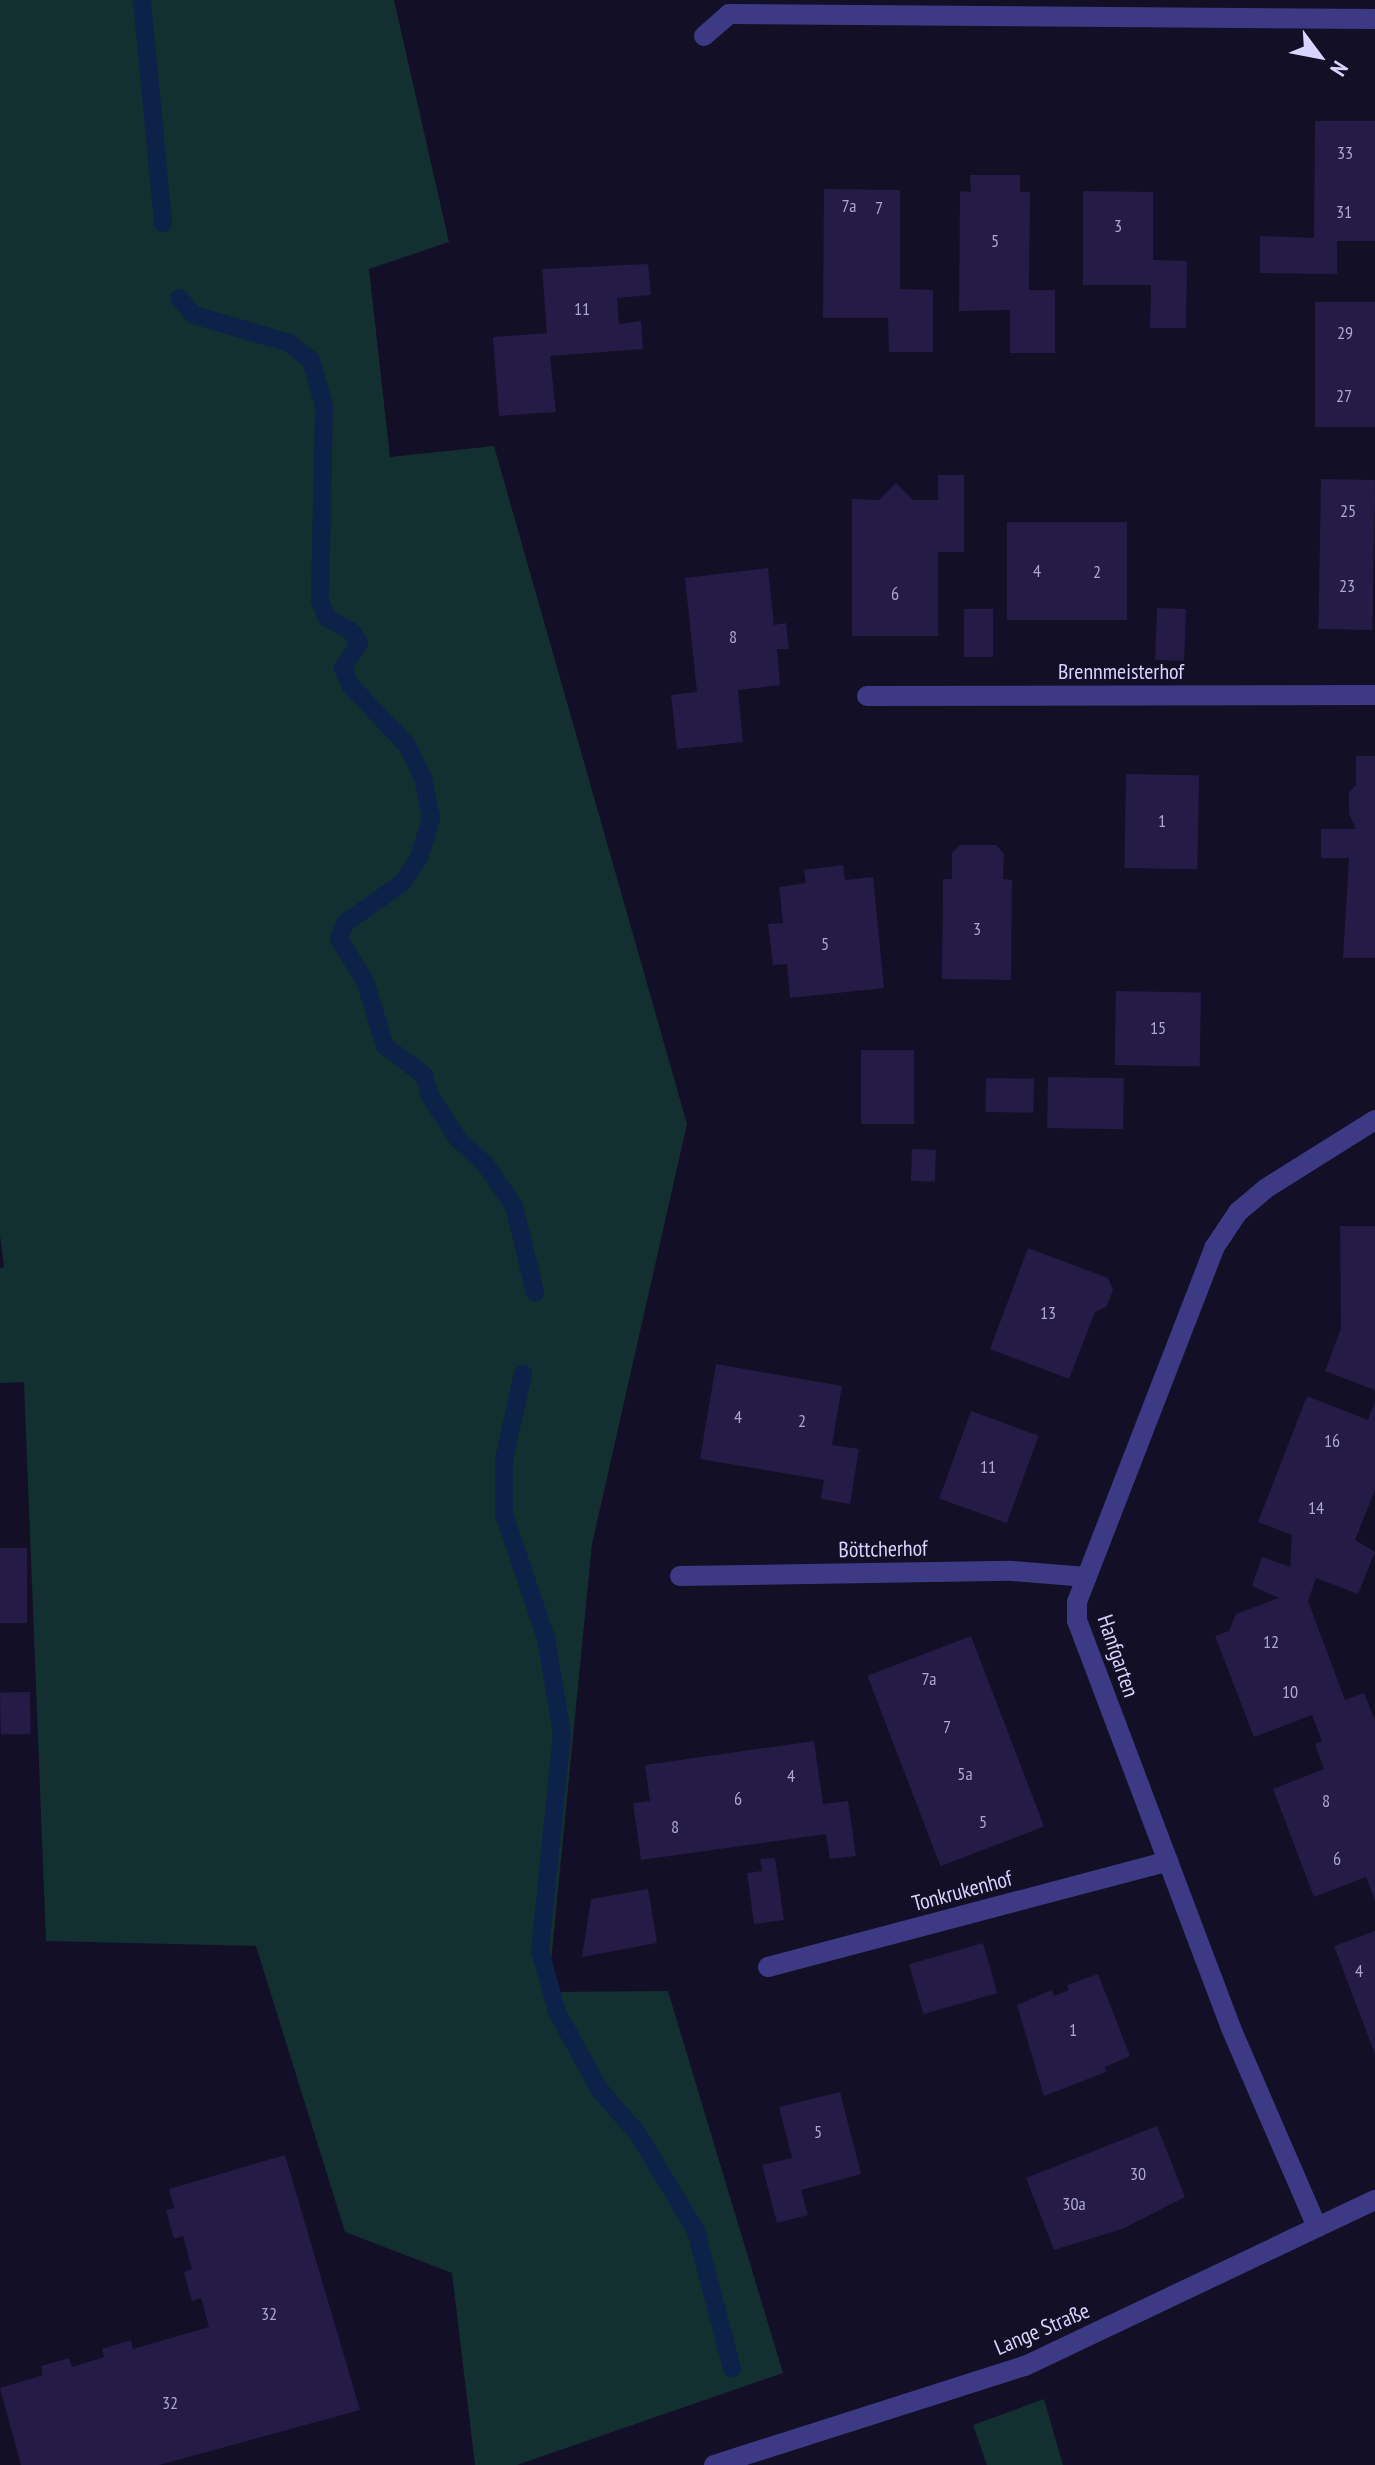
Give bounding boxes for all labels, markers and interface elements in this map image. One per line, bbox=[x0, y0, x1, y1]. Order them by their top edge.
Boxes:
north arrow bbox=[1279, 16, 1359, 96]
text: N bbox=[1324, 56, 1354, 81]
house number: 33 bbox=[1337, 142, 1353, 164]
house number: 7a bbox=[841, 195, 857, 217]
house number: 7 bbox=[875, 197, 883, 219]
house number: 31 bbox=[1336, 201, 1352, 223]
house number: 3 bbox=[1114, 215, 1122, 237]
house number: 5 bbox=[991, 230, 999, 252]
house number: 11 bbox=[574, 298, 590, 320]
house number: 29 bbox=[1337, 322, 1353, 344]
house number: 27 bbox=[1336, 385, 1352, 407]
house number: 25 bbox=[1340, 500, 1356, 522]
house number: 4 bbox=[1033, 560, 1041, 582]
house number: 2 bbox=[1093, 561, 1101, 583]
house number: 23 bbox=[1339, 575, 1355, 597]
house number: 6 bbox=[891, 583, 899, 605]
house number: 8 bbox=[729, 626, 737, 648]
street label: Brennmeisterhof bbox=[1058, 659, 1184, 685]
house number: 1 bbox=[1158, 810, 1166, 832]
house number: 3 bbox=[973, 918, 981, 940]
house number: 5 bbox=[821, 933, 829, 955]
house number: 15 bbox=[1150, 1017, 1166, 1039]
house number: 13 bbox=[1040, 1302, 1056, 1324]
house number: 4 bbox=[734, 1406, 742, 1428]
house number: 2 bbox=[798, 1410, 806, 1432]
house number: 16 bbox=[1324, 1430, 1340, 1452]
house number: 11 bbox=[980, 1456, 996, 1478]
house number: 14 bbox=[1308, 1497, 1324, 1519]
street label: Böttcherhof bbox=[838, 1535, 928, 1563]
street label: Hanfgarten bbox=[1092, 1611, 1144, 1701]
house number: 12 bbox=[1263, 1631, 1279, 1653]
house number: 7a bbox=[921, 1668, 937, 1690]
house number: 10 bbox=[1282, 1681, 1298, 1703]
house number: 7 bbox=[943, 1716, 951, 1738]
house number: 5a bbox=[957, 1763, 973, 1785]
house number: 4 bbox=[787, 1765, 795, 1787]
house number: 6 bbox=[734, 1788, 742, 1810]
house number: 8 bbox=[1322, 1790, 1330, 1812]
house number: 5 bbox=[979, 1811, 987, 1833]
house number: 8 bbox=[671, 1816, 679, 1838]
house number: 6 bbox=[1333, 1848, 1341, 1870]
street label: Tonkrukenhof bbox=[909, 1865, 1015, 1917]
house number: 4 bbox=[1355, 1960, 1363, 1982]
house number: 1 bbox=[1069, 2019, 1077, 2041]
house number: 5 bbox=[814, 2121, 822, 2143]
house number: 30 bbox=[1130, 2163, 1146, 2185]
house number: 30a bbox=[1062, 2193, 1086, 2215]
street label: Lange Straße bbox=[991, 2297, 1093, 2361]
house number: 32 bbox=[261, 2303, 277, 2325]
house number: 32 bbox=[162, 2392, 178, 2414]

